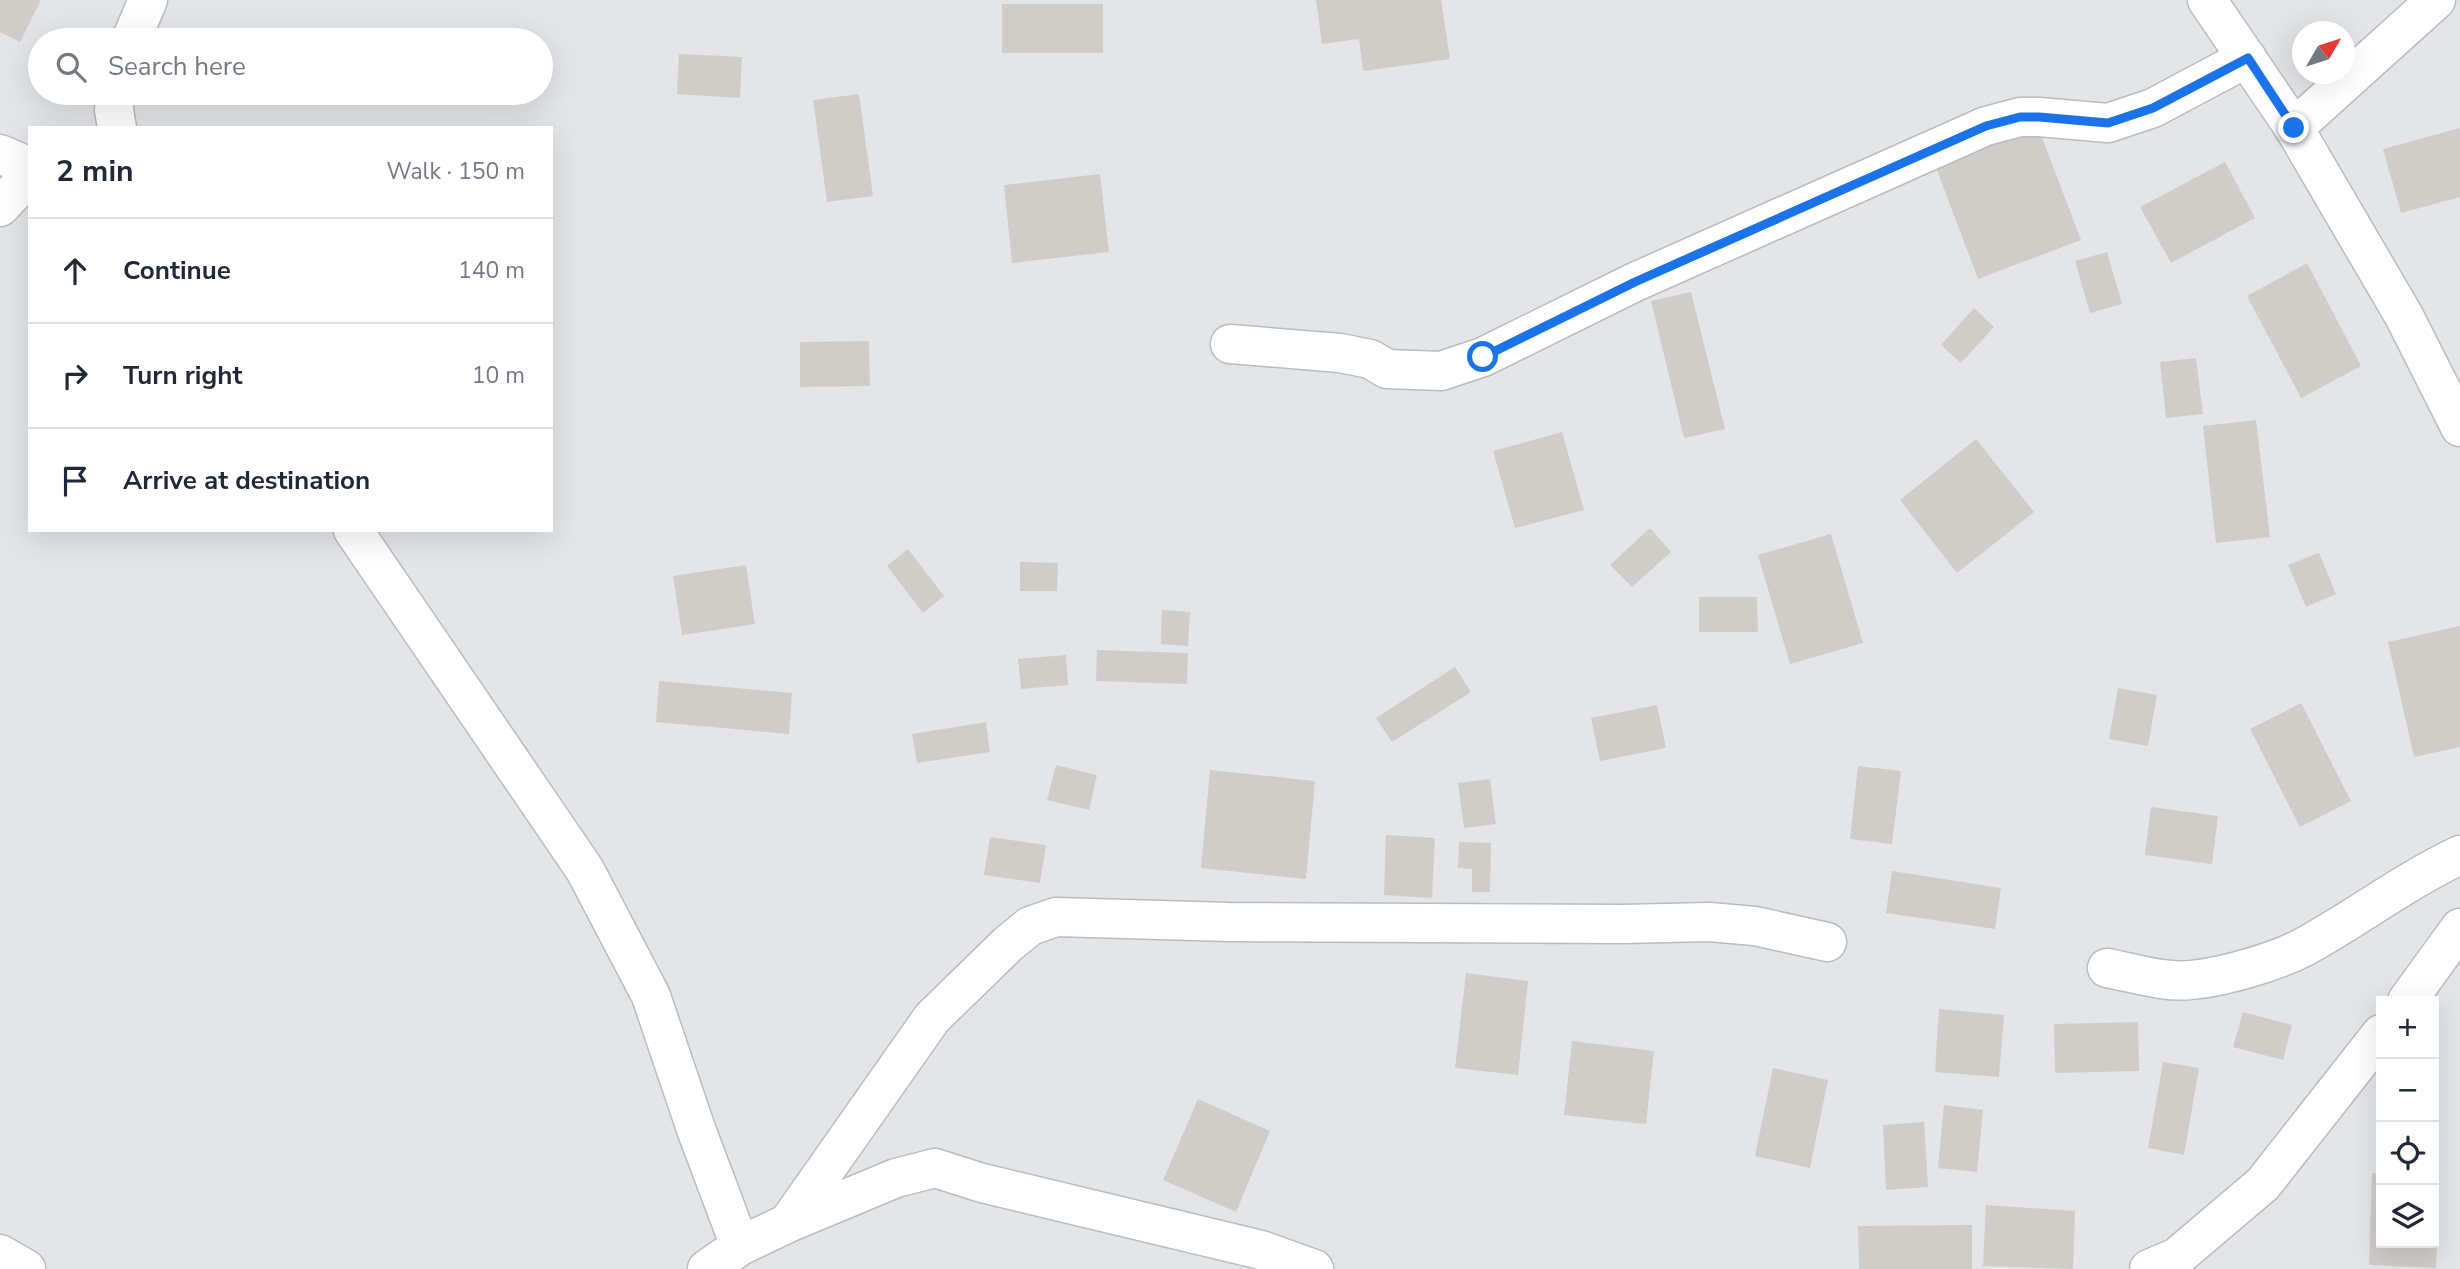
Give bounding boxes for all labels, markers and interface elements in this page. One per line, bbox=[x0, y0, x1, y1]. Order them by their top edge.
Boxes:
north arrow bbox=[2292, 21, 2355, 84]
search box bbox=[28, 28, 553, 105]
icon: search bbox=[52, 48, 90, 86]
text: Search here bbox=[108, 49, 246, 84]
route end bbox=[2278, 112, 2309, 143]
text: 2 min bbox=[56, 151, 134, 192]
text: Walk · 150 m bbox=[386, 156, 525, 187]
icon: ahead bbox=[56, 252, 94, 290]
text: Continue bbox=[123, 253, 231, 288]
text: 140 m bbox=[458, 255, 525, 286]
route start bbox=[1467, 341, 1498, 372]
icon: right bbox=[56, 357, 94, 395]
text: Turn right bbox=[123, 358, 242, 393]
text: 10 m bbox=[472, 360, 525, 391]
icon: arrive bbox=[56, 462, 94, 500]
text: Arrive at destination bbox=[123, 463, 370, 498]
map controls bbox=[2376, 996, 2439, 1248]
button: + bbox=[2376, 996, 2439, 1059]
button: − bbox=[2376, 1059, 2439, 1122]
button: locate bbox=[2376, 1122, 2439, 1185]
button: layers bbox=[2376, 1185, 2439, 1248]

